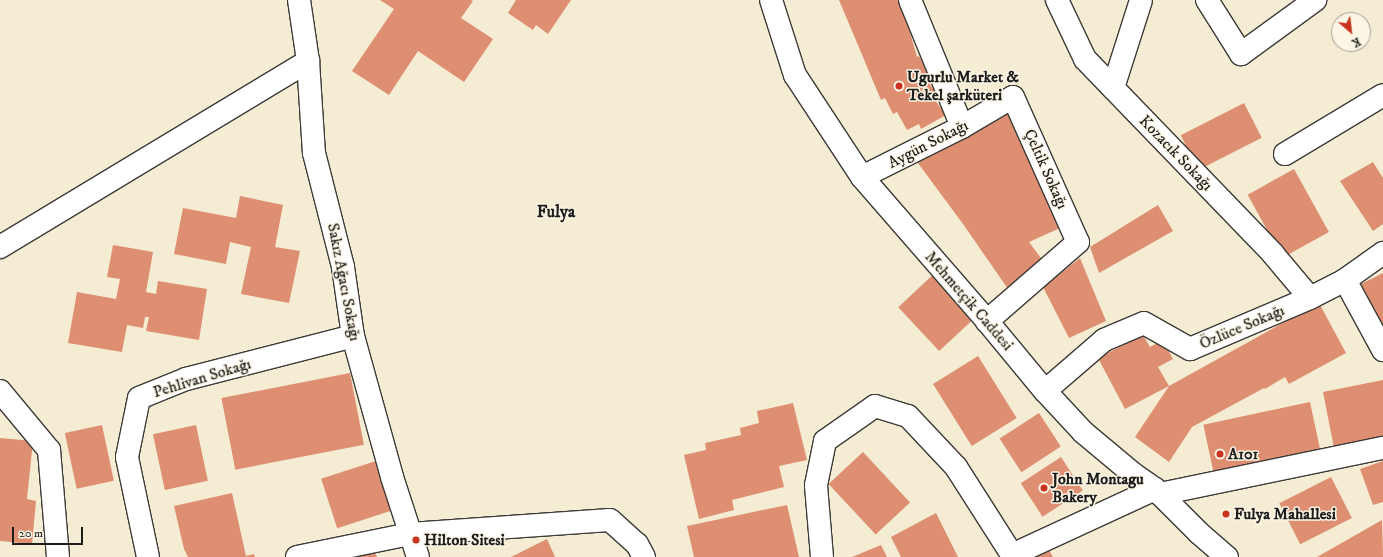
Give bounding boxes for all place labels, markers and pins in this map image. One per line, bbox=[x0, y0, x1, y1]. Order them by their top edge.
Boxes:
place label: Ugurlu Market & Tekel şarküteri bbox=[907, 67, 1019, 105]
marker: Ugurlu Market & Tekel şarküteri bbox=[894, 81, 904, 91]
place label: A101 bbox=[1228, 444, 1258, 464]
marker: A101 bbox=[1215, 449, 1225, 459]
place label: John Montagu Bakery bbox=[1052, 469, 1144, 507]
marker: John Montagu Bakery bbox=[1039, 483, 1049, 493]
place label: Fulya Mahallesi bbox=[1234, 504, 1336, 524]
marker: Fulya Mahallesi bbox=[1221, 509, 1231, 519]
place label: Hilton Sitesi bbox=[424, 530, 505, 550]
marker: Hilton Sitesi bbox=[411, 535, 421, 545]

